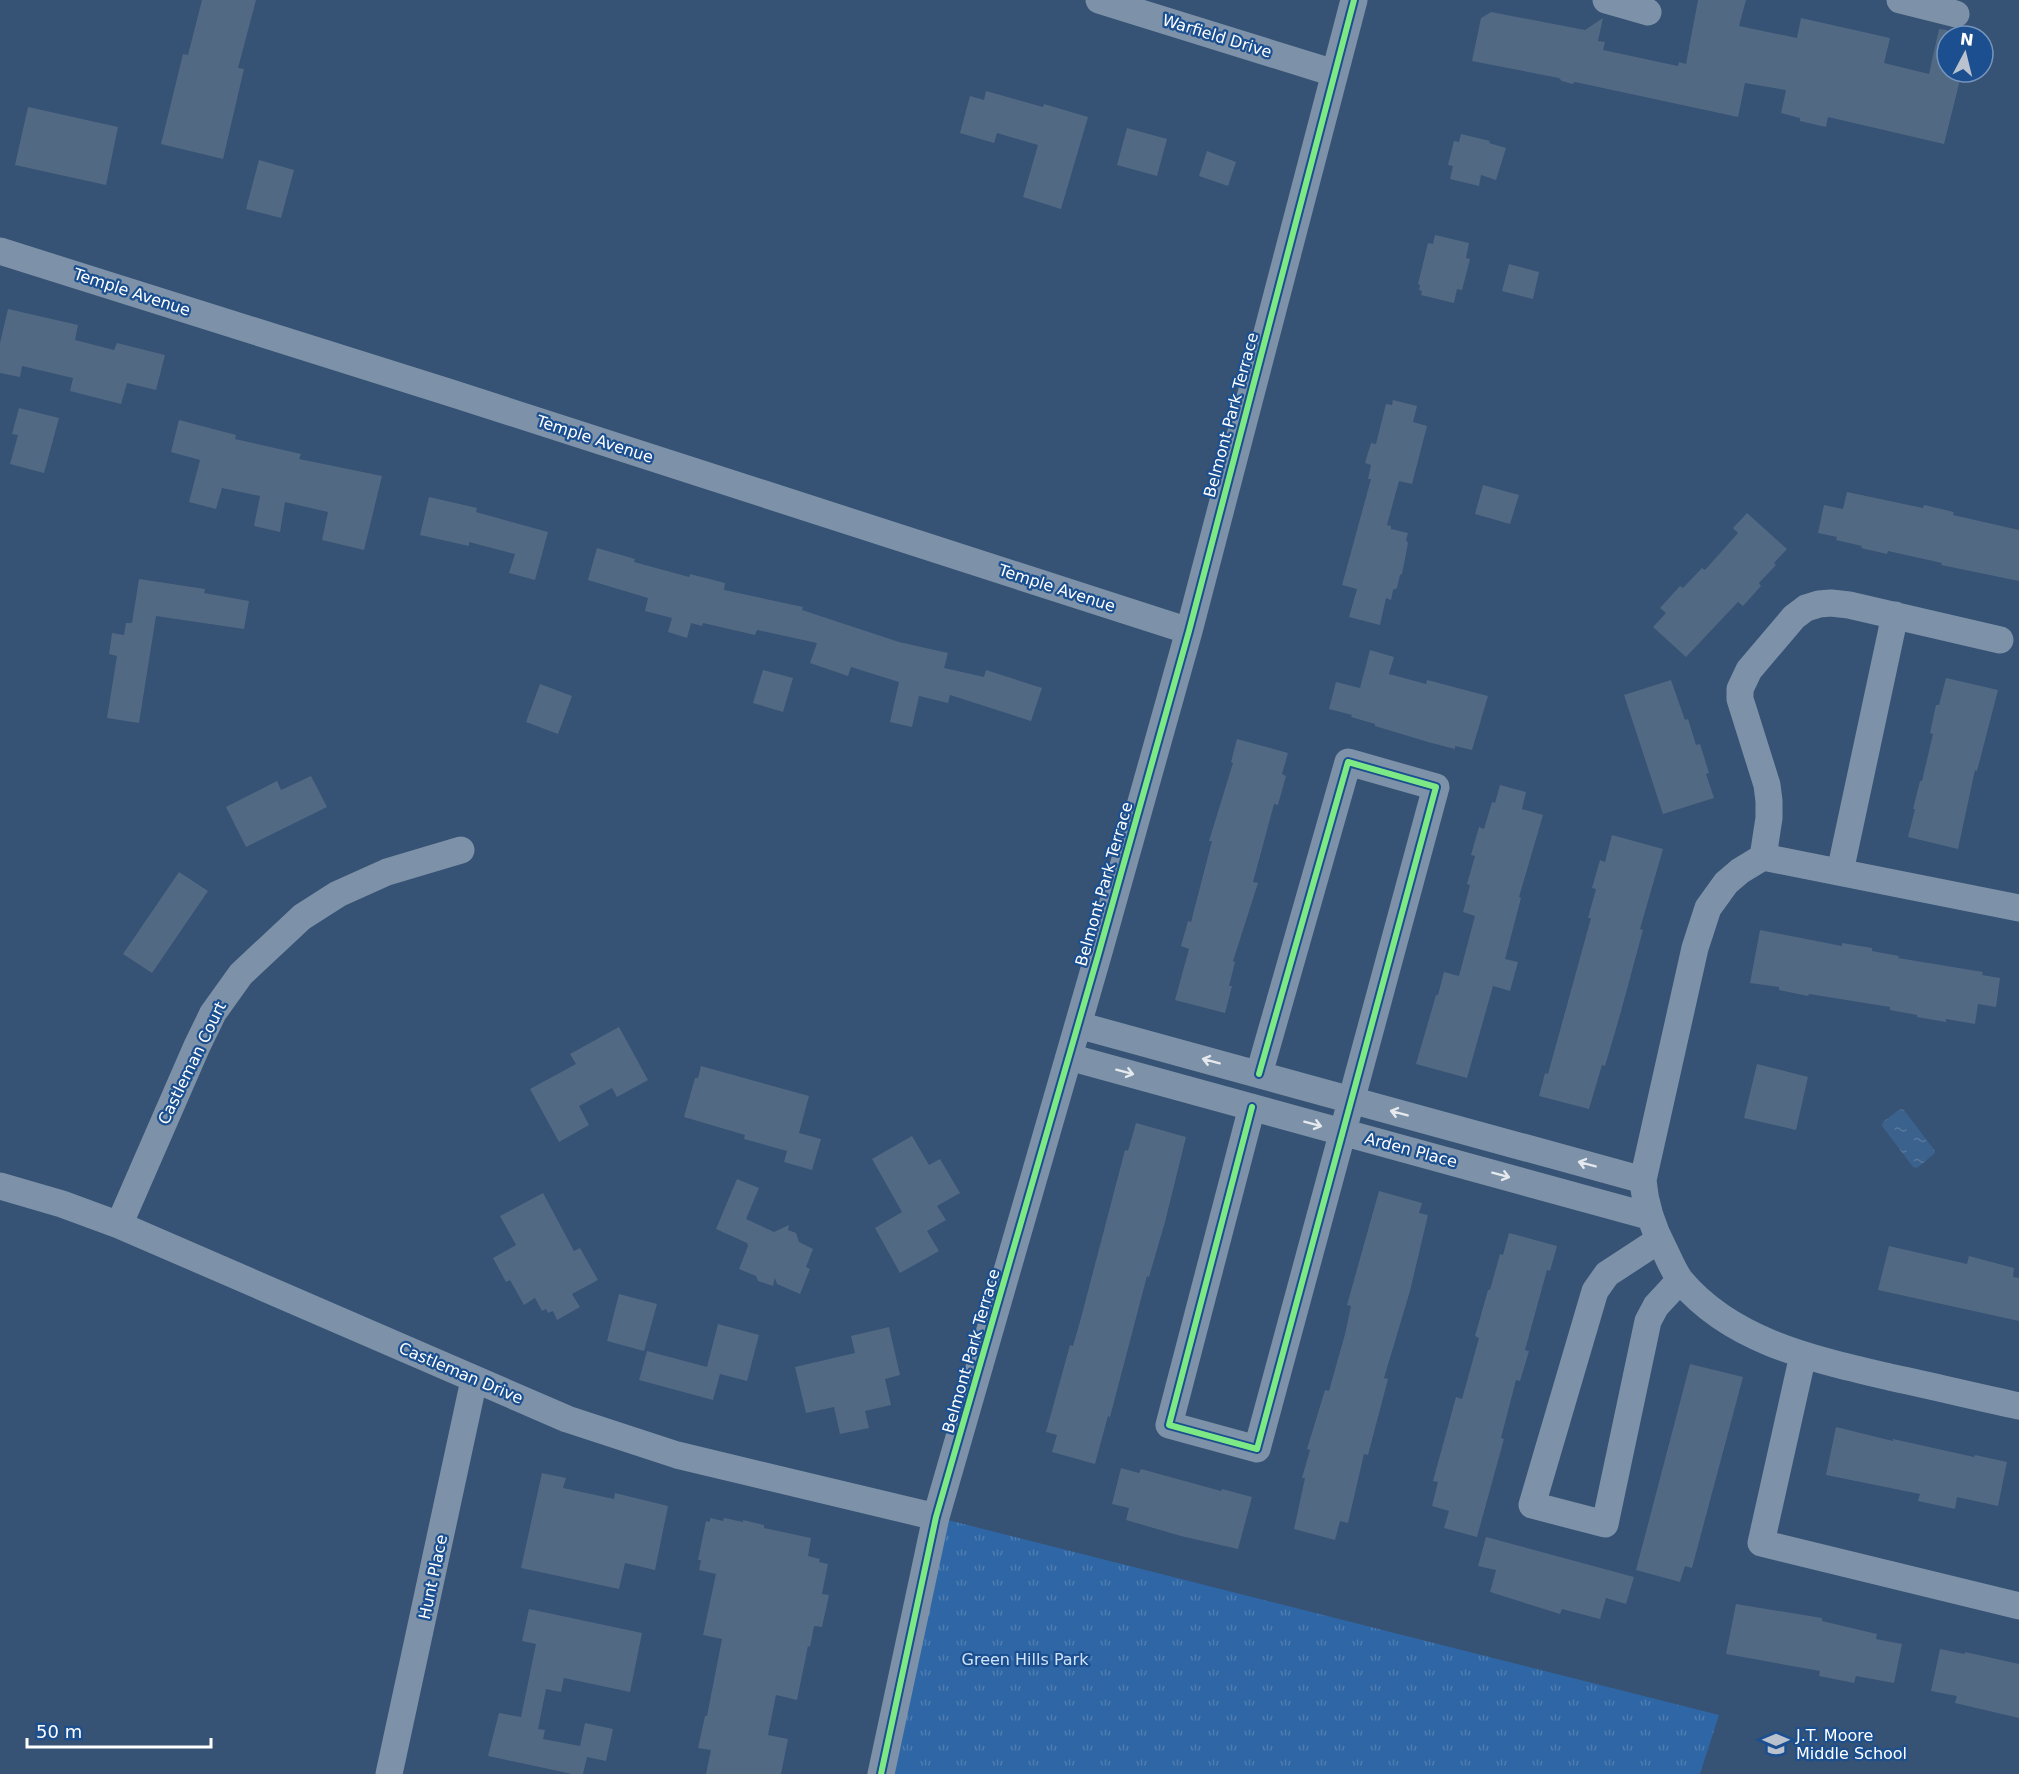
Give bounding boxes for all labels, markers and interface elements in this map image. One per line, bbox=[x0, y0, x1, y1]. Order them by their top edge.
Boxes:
street label: Warfield Drive bbox=[1160, 10, 1274, 62]
north arrow bbox=[1935, 24, 1995, 84]
text: N bbox=[1959, 29, 1975, 50]
street label: Temple Avenue bbox=[70, 264, 193, 320]
street label: Belmont Park Terrace bbox=[1200, 330, 1262, 500]
street label: Temple Avenue bbox=[533, 411, 656, 467]
street label: Temple Avenue bbox=[995, 560, 1118, 616]
street label: Belmont Park Terrace bbox=[1071, 800, 1137, 968]
street label: Castleman Court bbox=[154, 998, 230, 1128]
one-way arrow bbox=[1202, 1055, 1221, 1067]
one-way arrow bbox=[1115, 1067, 1134, 1079]
one-way arrow bbox=[1390, 1107, 1409, 1118]
one-way arrow bbox=[1303, 1119, 1322, 1130]
street label: Arden Place bbox=[1363, 1129, 1459, 1171]
one-way arrow bbox=[1578, 1158, 1597, 1169]
one-way arrow bbox=[1491, 1170, 1510, 1181]
street label: Belmont Park Terrace bbox=[938, 1267, 1004, 1435]
street label: Castleman Drive bbox=[396, 1338, 526, 1408]
street label: Hunt Place bbox=[415, 1533, 451, 1621]
park label: Green Hills Park bbox=[962, 1650, 1089, 1669]
scale bar bbox=[27, 1711, 212, 1749]
text: 50 m bbox=[36, 1721, 82, 1742]
place label: J.T. Moore Middle School bbox=[1795, 1726, 1907, 1763]
school or university icon: J.T. Moore Middle School bbox=[1761, 1729, 1791, 1759]

